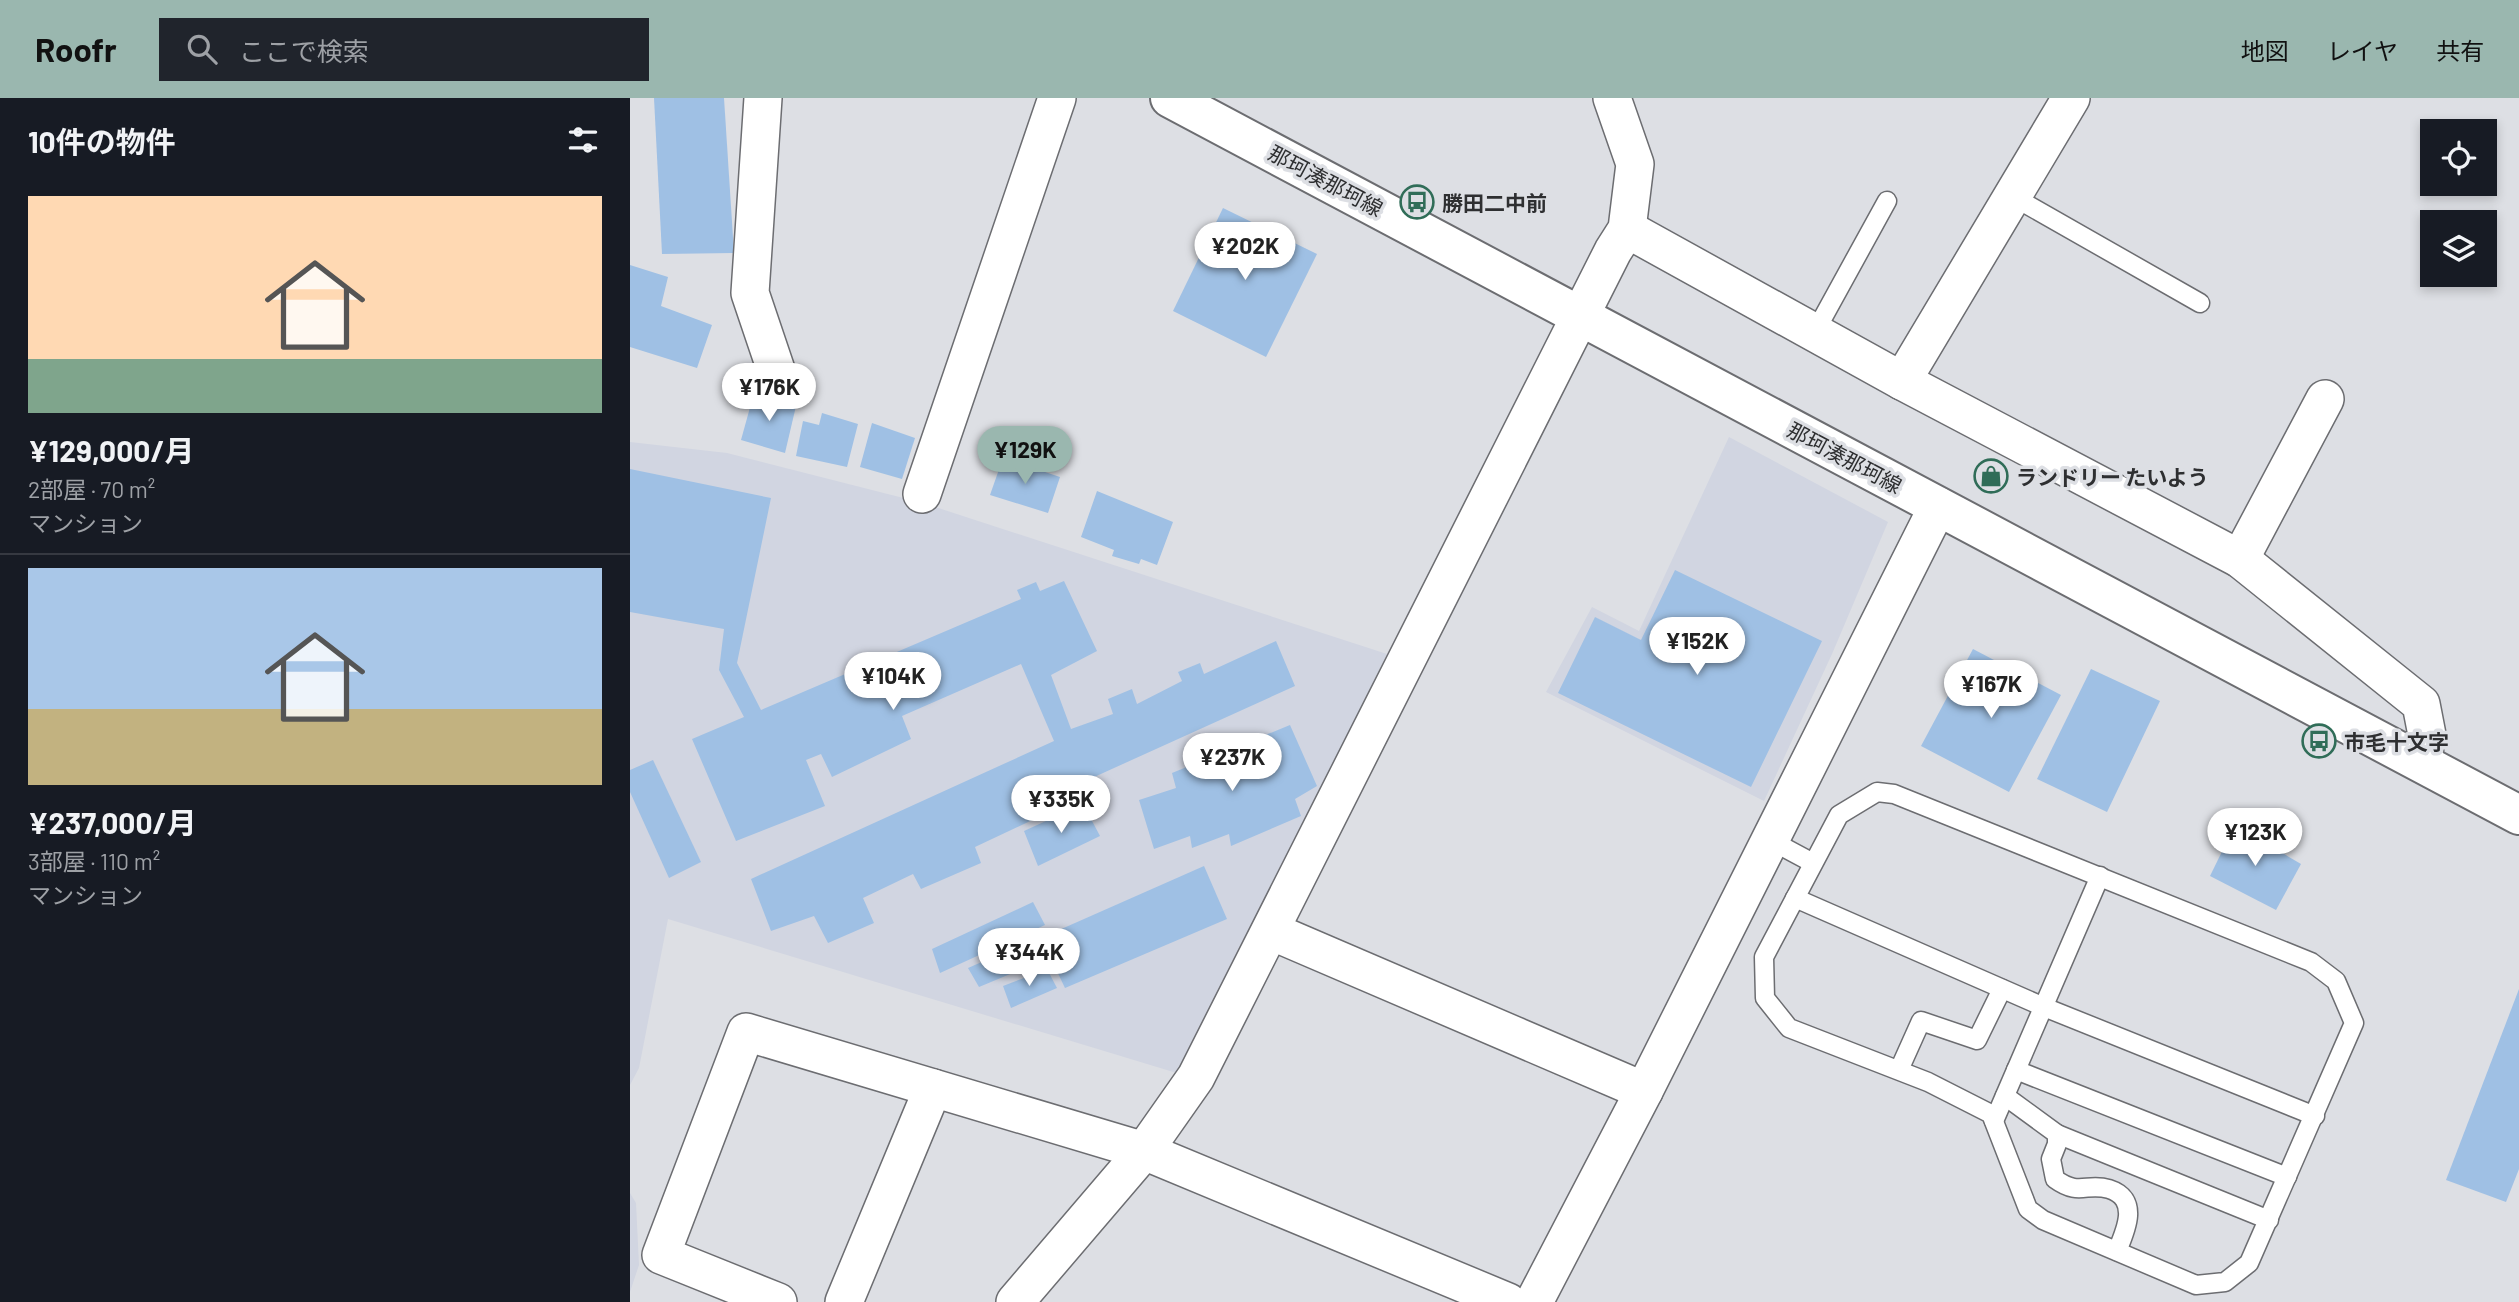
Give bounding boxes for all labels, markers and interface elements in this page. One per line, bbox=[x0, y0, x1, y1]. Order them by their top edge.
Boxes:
search box bbox=[159, 18, 649, 81]
text: Roofr bbox=[35, 29, 117, 69]
icon: search bbox=[183, 30, 221, 68]
text: ここで検索 bbox=[239, 35, 369, 66]
text: 地図 bbox=[2241, 36, 2289, 65]
text: レイヤ bbox=[2327, 36, 2398, 65]
text: 共有 bbox=[2436, 36, 2484, 65]
map controls bbox=[2420, 119, 2497, 287]
button: locate bbox=[2420, 119, 2497, 196]
icon: filters bbox=[564, 121, 602, 159]
text: 10件の物件 bbox=[28, 123, 176, 159]
street label: 那珂湊那珂線 bbox=[1265, 139, 1387, 221]
bus stop icon: 勝田二中前 bbox=[1398, 183, 1436, 221]
place label: 勝田二中前 bbox=[1442, 190, 1547, 215]
button: layers bbox=[2420, 210, 2497, 287]
pin: ¥202K bbox=[1196, 222, 1294, 282]
text: ¥202K bbox=[1210, 231, 1280, 259]
icon: home bbox=[252, 242, 378, 368]
pin: ¥176K bbox=[720, 364, 818, 423]
text: ¥176K bbox=[738, 372, 800, 400]
street label: 那珂湊那珂線 bbox=[1784, 416, 1906, 498]
pin: ¥129K bbox=[976, 426, 1074, 486]
text: ¥129,000/月 bbox=[28, 432, 195, 468]
text: ¥129K bbox=[993, 435, 1057, 463]
shop icon: ランドリー たいよう bbox=[1972, 457, 2010, 495]
place label: ランドリー たいよう bbox=[2016, 464, 2209, 489]
text: 2部屋 · 70 m² bbox=[28, 475, 155, 503]
text: マンション bbox=[28, 509, 143, 537]
icon: home bbox=[252, 614, 378, 740]
pin: ¥152K bbox=[1648, 618, 1746, 677]
text: ¥152K bbox=[1665, 626, 1729, 654]
pin: ¥104K bbox=[844, 652, 942, 712]
pin: ¥167K bbox=[1942, 660, 2040, 720]
text: ¥104K bbox=[860, 661, 926, 689]
text: ¥167K bbox=[1960, 669, 2022, 697]
bus stop icon: 市毛十文字 bbox=[2300, 722, 2338, 760]
place label: 市毛十文字 bbox=[2344, 729, 2449, 754]
pin: ¥237K bbox=[1183, 734, 1281, 793]
text: ¥237K bbox=[1199, 742, 1265, 770]
pin: ¥335K bbox=[1012, 776, 1110, 835]
text: ¥335K bbox=[1027, 784, 1095, 812]
text: ¥237,000/月 bbox=[28, 804, 197, 840]
pin: ¥123K bbox=[2206, 808, 2304, 868]
text: ¥123K bbox=[2223, 817, 2287, 845]
text: 3部屋 · 110 m² bbox=[28, 847, 160, 875]
text: マンション bbox=[28, 881, 143, 909]
pin: ¥344K bbox=[980, 928, 1078, 988]
text: ¥344K bbox=[994, 937, 1064, 965]

